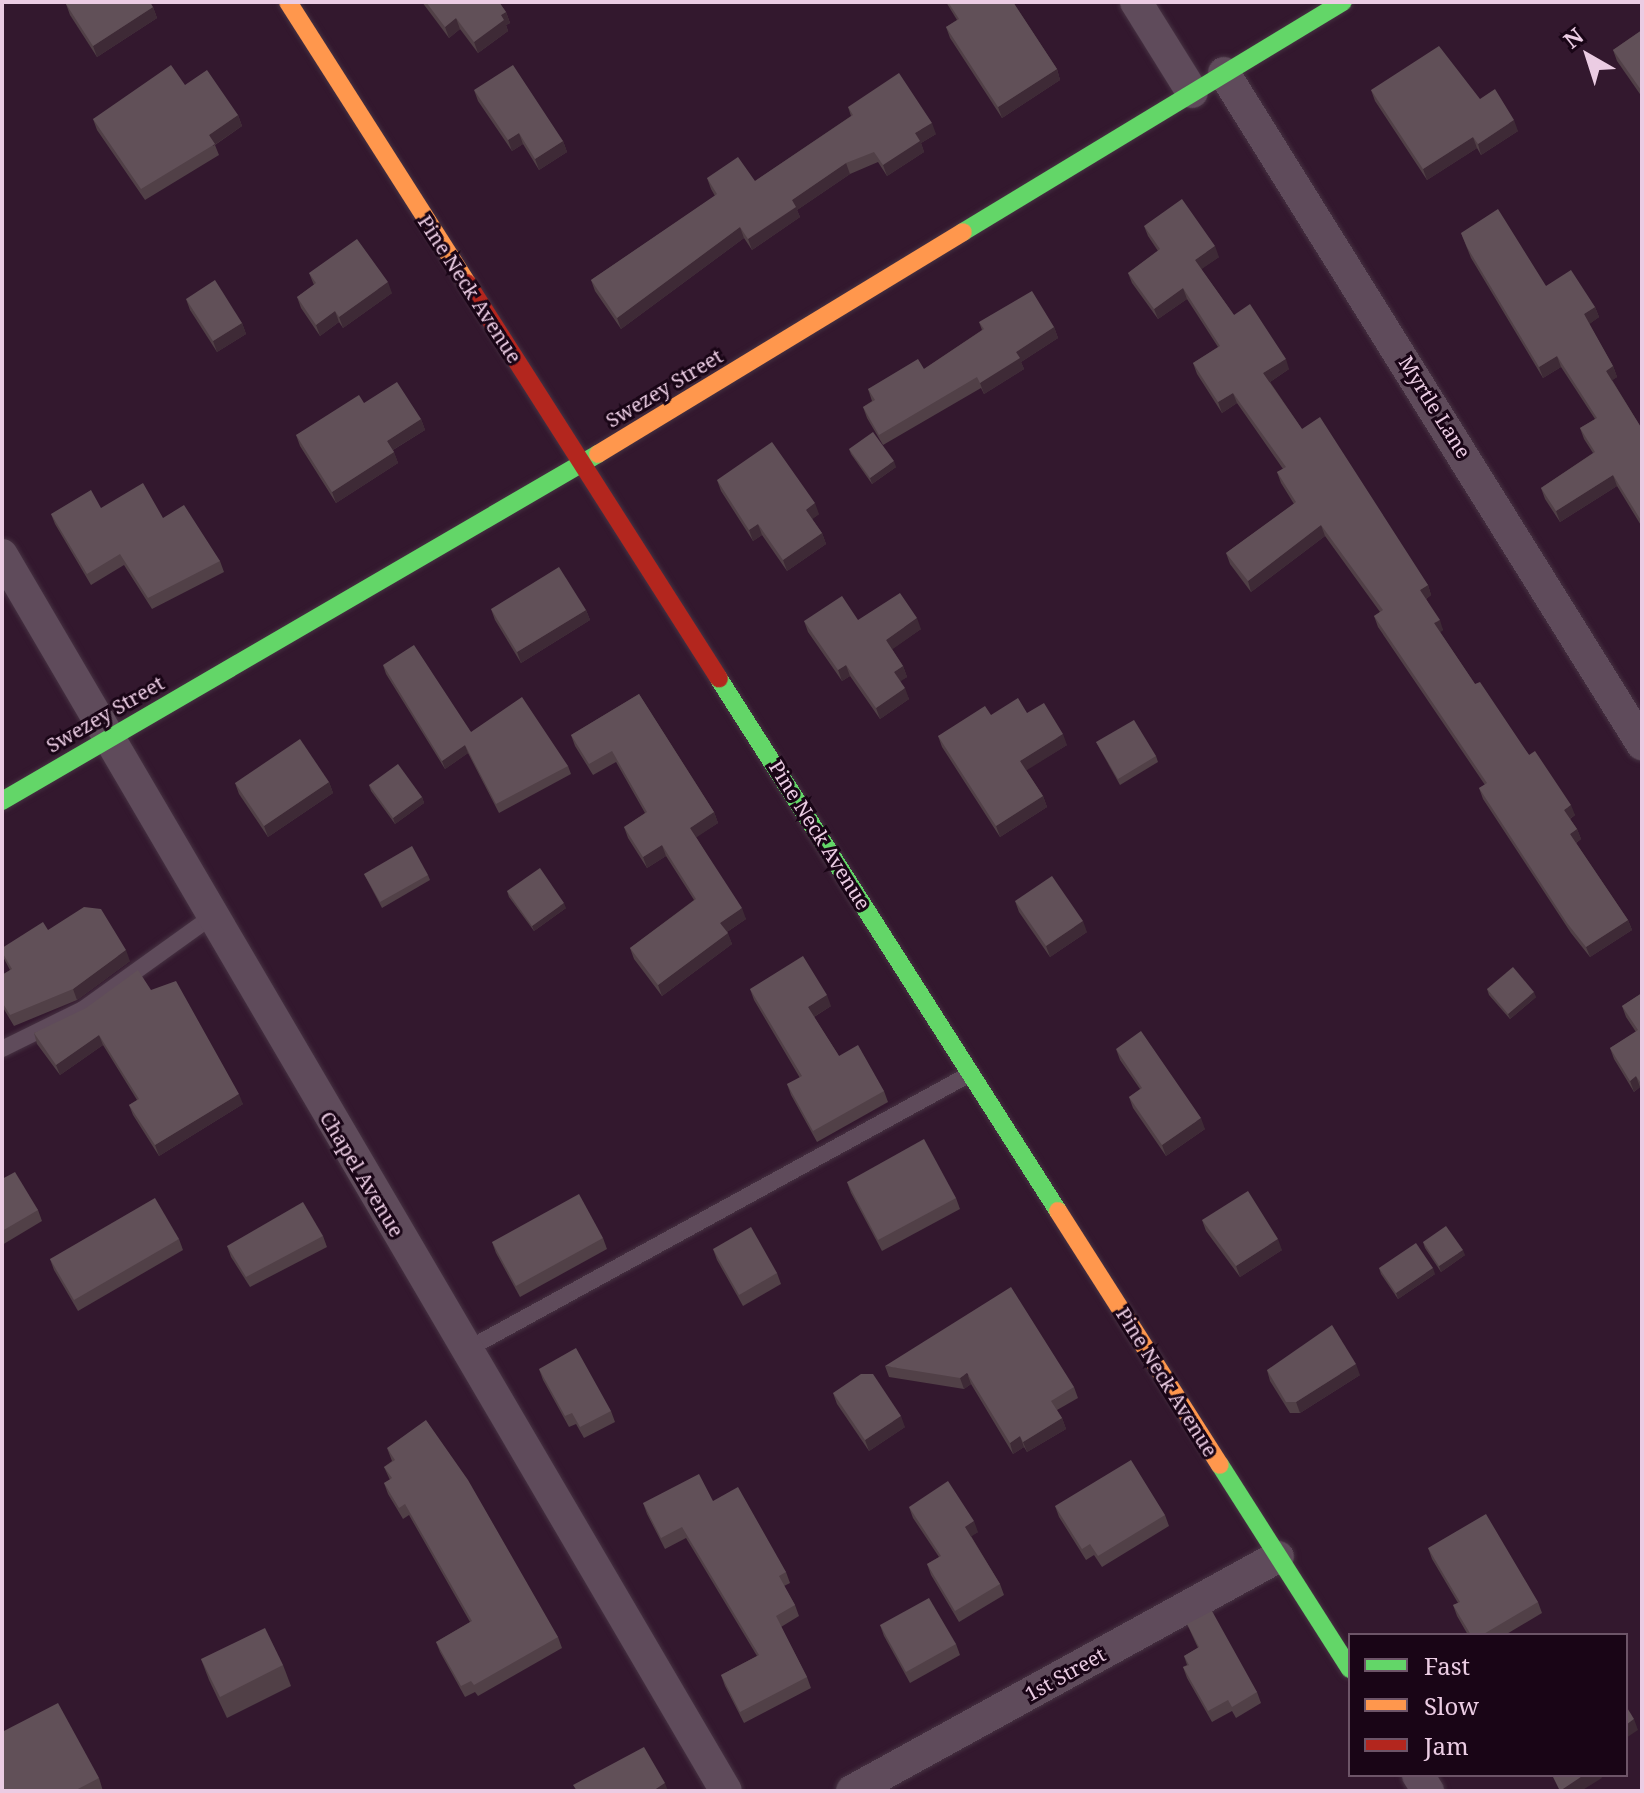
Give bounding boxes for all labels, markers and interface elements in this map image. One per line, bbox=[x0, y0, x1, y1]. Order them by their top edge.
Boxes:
north arrow bbox=[1548, 16, 1628, 96]
text: N bbox=[1557, 20, 1589, 54]
street label: Pine Neck Avenue bbox=[413, 211, 527, 367]
street label: Swezey Street bbox=[601, 344, 727, 432]
street label: Myrtle Lane bbox=[1394, 351, 1476, 463]
street label: Swezey Street bbox=[42, 671, 168, 757]
street label: Pine Neck Avenue bbox=[764, 756, 876, 914]
street label: Chapel Avenue bbox=[315, 1107, 409, 1241]
street label: Pine Neck Avenue bbox=[1111, 1303, 1223, 1461]
legend bbox=[1348, 1633, 1628, 1777]
street label: 1st Street bbox=[1021, 1642, 1109, 1706]
text: Fast bbox=[1424, 1649, 1470, 1682]
text: Slow bbox=[1424, 1689, 1479, 1722]
text: Jam bbox=[1424, 1729, 1469, 1762]

